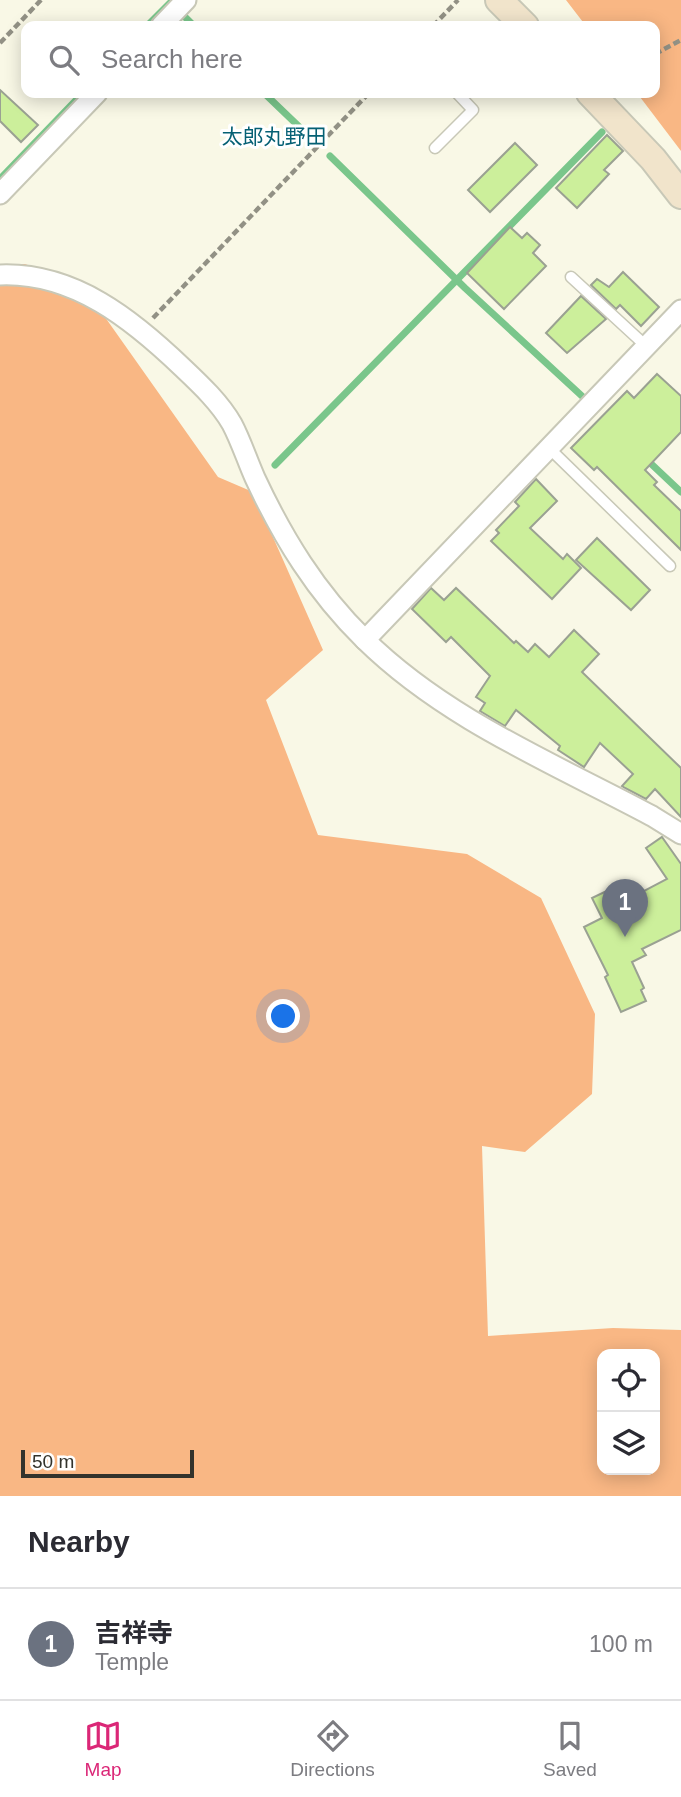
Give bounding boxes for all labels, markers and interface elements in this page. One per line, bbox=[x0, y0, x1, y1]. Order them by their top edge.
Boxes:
search box bbox=[21, 21, 660, 98]
icon: search bbox=[45, 41, 83, 79]
text: Search here bbox=[101, 44, 243, 74]
district label: 太郎丸野田 bbox=[222, 125, 327, 148]
pin: 1 bbox=[602, 879, 648, 937]
your location bbox=[266, 999, 300, 1033]
map controls bbox=[597, 1349, 660, 1475]
button: locate bbox=[597, 1349, 660, 1412]
button: layers bbox=[597, 1412, 660, 1475]
scale bar bbox=[21, 1447, 194, 1479]
text: 50 m bbox=[32, 1451, 74, 1472]
text: Nearby bbox=[28, 1525, 130, 1558]
text: 吉祥寺 bbox=[95, 1618, 173, 1648]
text: 1 bbox=[45, 1631, 57, 1657]
text: 100 m bbox=[589, 1631, 653, 1657]
text: Temple bbox=[95, 1649, 169, 1675]
tab: Map bbox=[84, 1717, 122, 1781]
tab: Directions bbox=[290, 1717, 375, 1781]
tab: Saved bbox=[543, 1717, 597, 1781]

